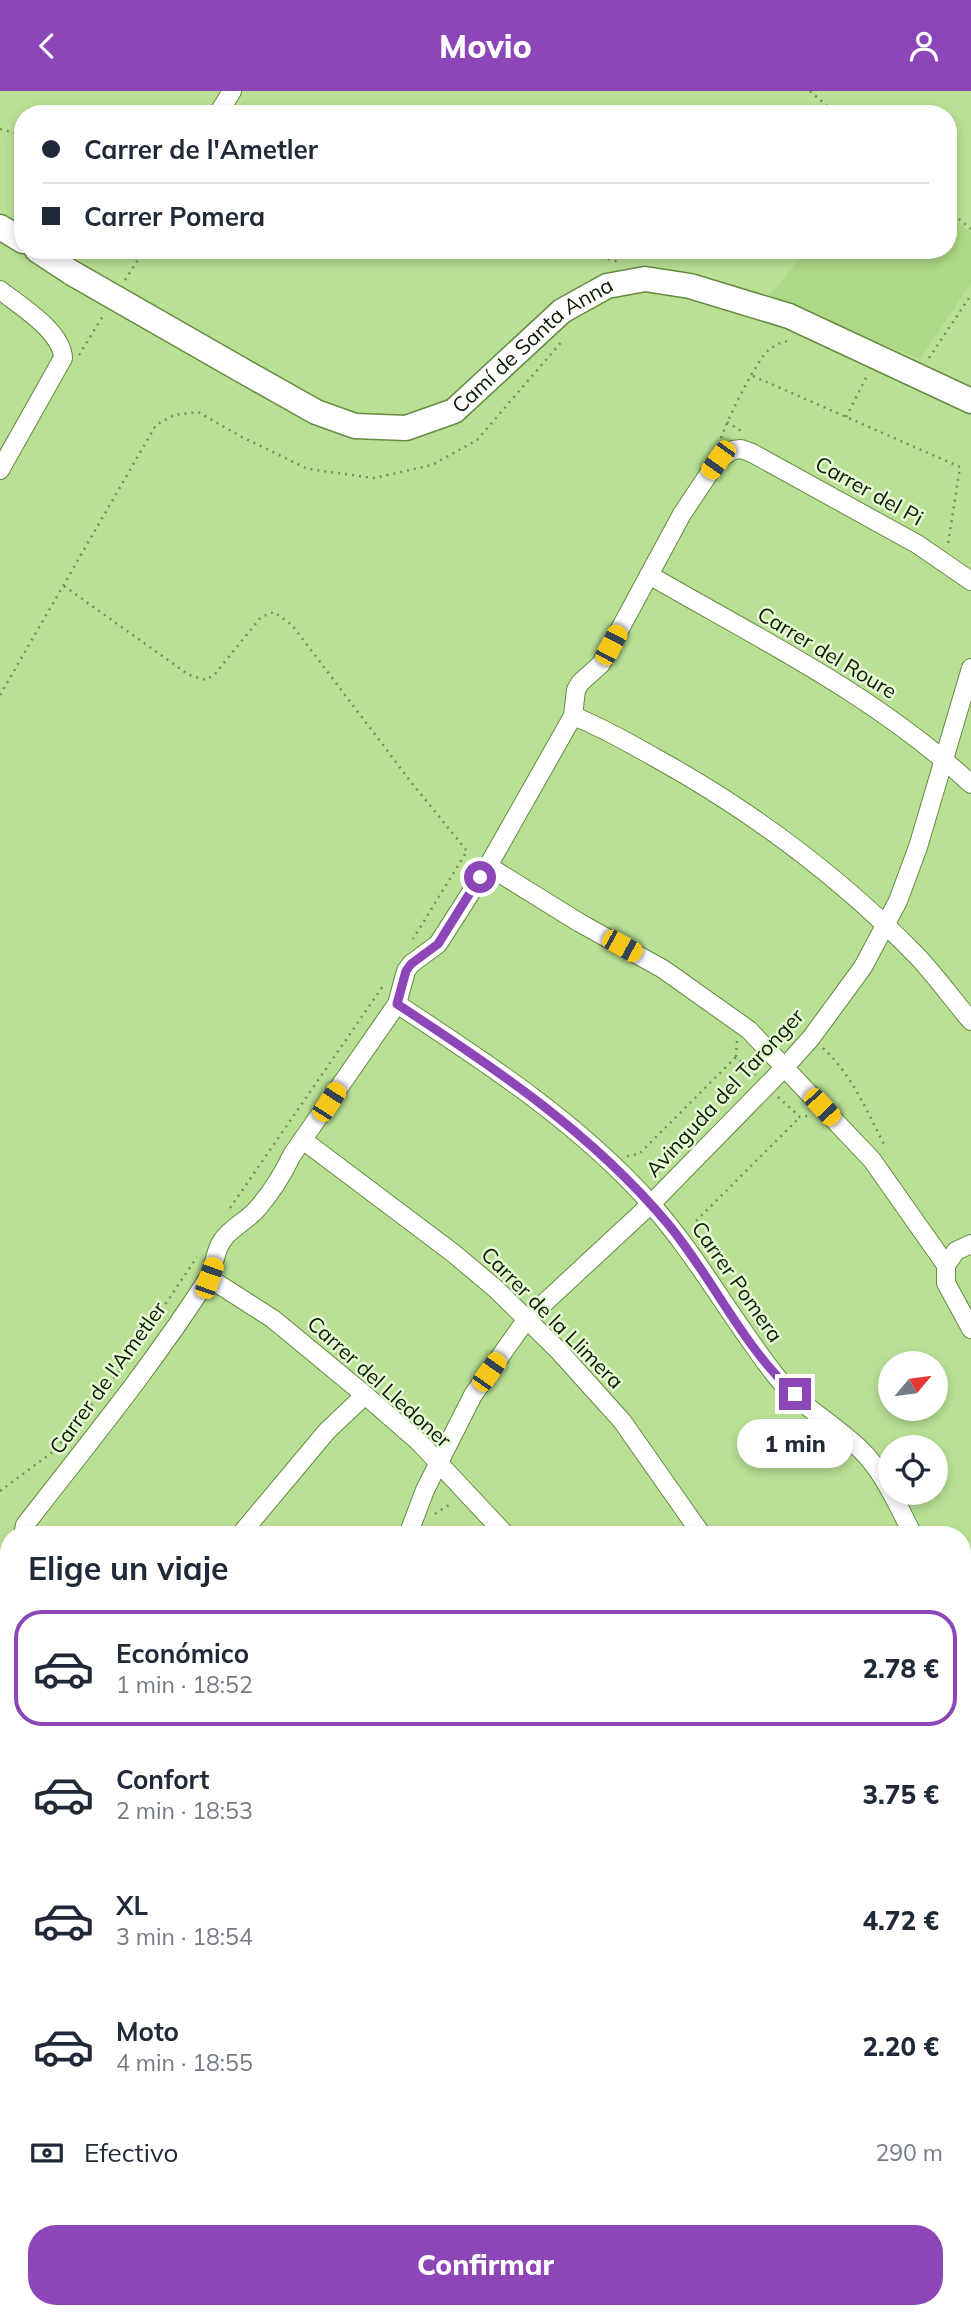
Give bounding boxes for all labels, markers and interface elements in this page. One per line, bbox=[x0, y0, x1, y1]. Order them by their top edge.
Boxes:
text: Movio bbox=[439, 26, 532, 66]
icon: back bbox=[28, 27, 66, 65]
icon: person bbox=[905, 27, 943, 65]
text: Carrer de l'Ametler bbox=[84, 133, 318, 166]
text: Carrer Pomera bbox=[84, 200, 265, 233]
street label: Camí de Santa Anna bbox=[446, 271, 617, 418]
car bbox=[698, 437, 739, 483]
street label: Carrer del Pi bbox=[811, 450, 928, 530]
street label: Carrer del Roure bbox=[753, 600, 902, 704]
car bbox=[592, 622, 631, 668]
route start bbox=[464, 861, 496, 893]
car bbox=[599, 927, 646, 965]
street label: Avinguda del Taronger bbox=[640, 1003, 809, 1182]
car bbox=[309, 1079, 350, 1125]
car bbox=[800, 1084, 845, 1130]
street label: Carrer Pomera bbox=[687, 1216, 789, 1347]
street label: Carrer de la Llimera bbox=[476, 1241, 629, 1394]
car bbox=[193, 1255, 226, 1301]
street label: Carrer de l'Ametler bbox=[43, 1296, 171, 1459]
street label: Carrer del Lledoner bbox=[302, 1310, 457, 1453]
car bbox=[469, 1349, 510, 1395]
north arrow bbox=[878, 1351, 948, 1421]
map controls bbox=[878, 1351, 948, 1505]
route end bbox=[779, 1378, 811, 1410]
callout: 1 min bbox=[737, 1419, 853, 1467]
text: 1 min bbox=[764, 1429, 826, 1458]
button: locate bbox=[878, 1435, 948, 1505]
text: Elige un viaje bbox=[28, 1548, 229, 1588]
icon: car bbox=[32, 1637, 95, 1700]
text: Económico bbox=[116, 1637, 249, 1670]
text: 2.78 € bbox=[863, 1652, 939, 1685]
text: 1 min · 18:52 bbox=[116, 1670, 253, 1699]
icon: car bbox=[32, 1763, 95, 1826]
text: Confort bbox=[116, 1763, 209, 1796]
text: 3.75 € bbox=[863, 1778, 939, 1811]
text: 2 min · 18:53 bbox=[116, 1796, 253, 1825]
icon: car bbox=[32, 1889, 95, 1952]
text: XL bbox=[116, 1889, 148, 1922]
text: 4.72 € bbox=[863, 1904, 939, 1937]
text: 3 min · 18:54 bbox=[116, 1922, 253, 1951]
icon: car bbox=[32, 2015, 95, 2078]
text: Moto bbox=[116, 2015, 179, 2048]
text: 2.20 € bbox=[863, 2030, 939, 2063]
text: 4 min · 18:55 bbox=[116, 2048, 253, 2077]
icon: cash bbox=[28, 2134, 66, 2172]
text: Efectivo bbox=[84, 2136, 178, 2169]
text: 290 m bbox=[875, 2138, 943, 2167]
button: Confirmar bbox=[28, 2225, 943, 2305]

